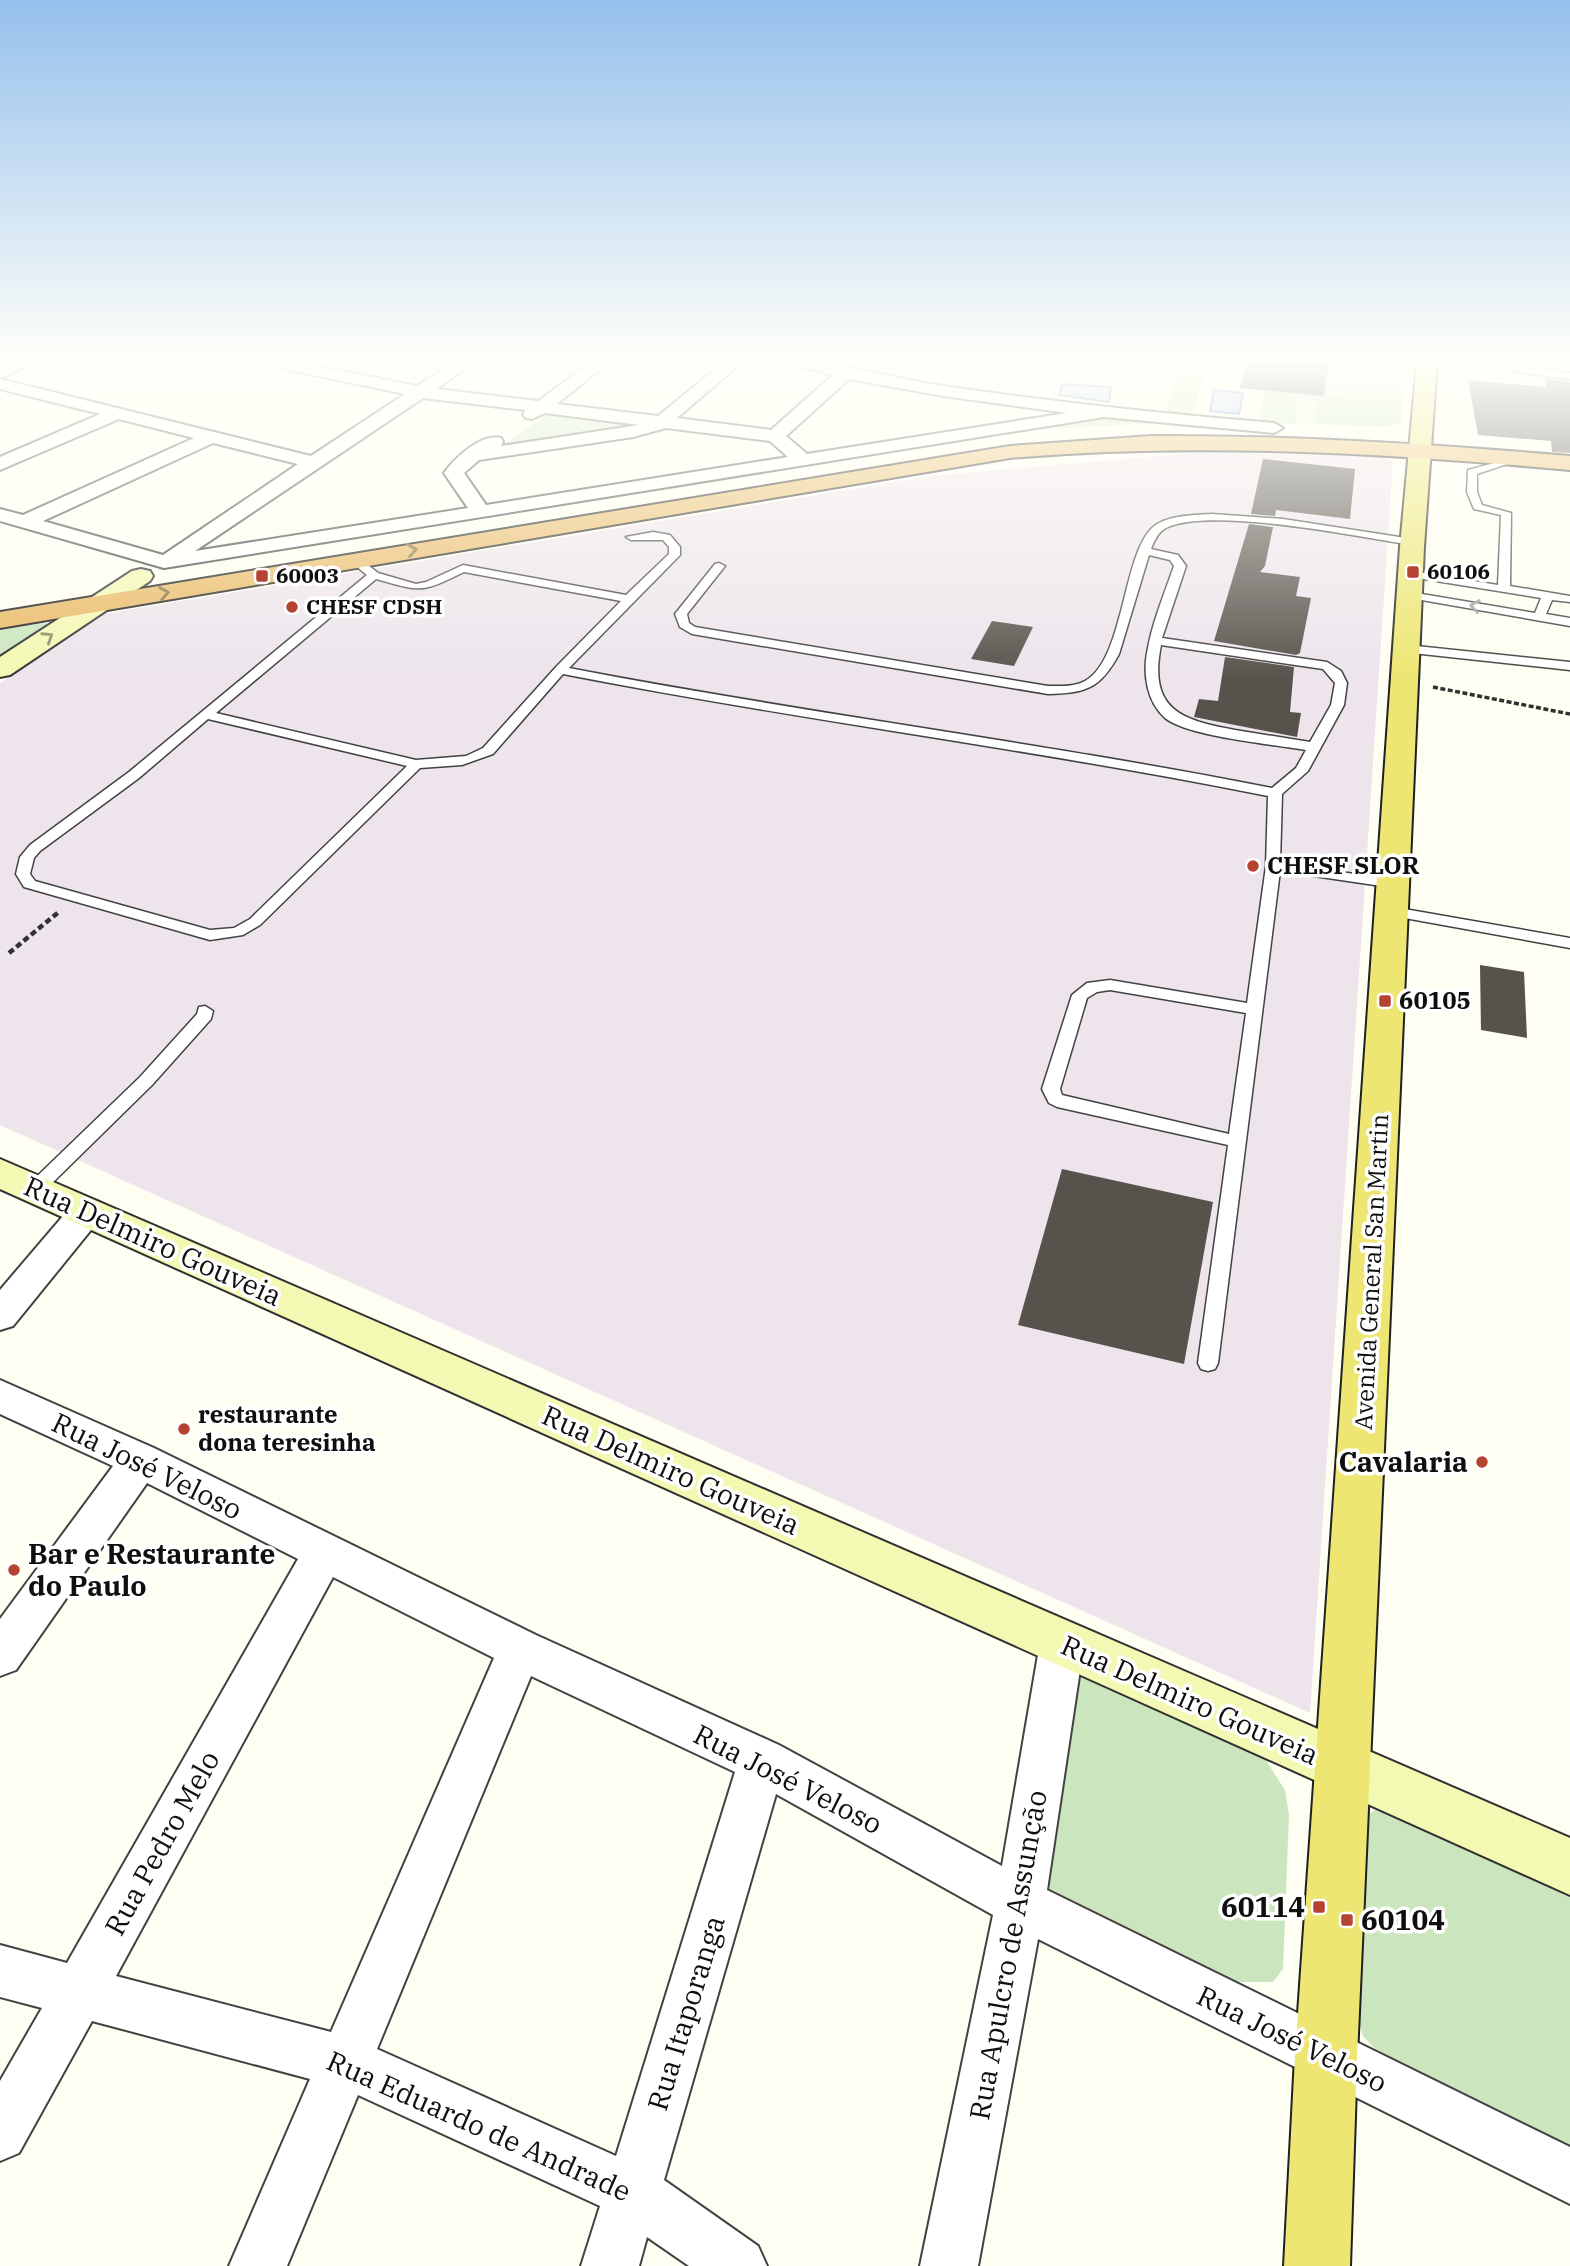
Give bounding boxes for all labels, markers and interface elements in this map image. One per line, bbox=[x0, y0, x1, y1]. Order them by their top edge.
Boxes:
one-way arrow bbox=[406, 543, 418, 558]
place label: 60106 bbox=[1427, 557, 1490, 585]
place label: 60003 bbox=[276, 561, 339, 589]
marker: 60106 bbox=[1405, 564, 1421, 580]
marker: 60003 bbox=[254, 568, 270, 584]
one-way arrow bbox=[158, 586, 170, 601]
place label: CHESF CDSH bbox=[306, 592, 442, 620]
marker: CHESF CDSH bbox=[284, 599, 300, 615]
one-way arrow bbox=[1469, 599, 1481, 614]
one-way arrow bbox=[41, 632, 54, 645]
place label: CHESF SLOR bbox=[1267, 849, 1420, 881]
marker: CHESF SLOR bbox=[1245, 858, 1261, 874]
place label: 60105 bbox=[1399, 984, 1471, 1016]
marker: 60105 bbox=[1377, 993, 1393, 1009]
street label: Avenida General San Martin bbox=[1347, 1113, 1395, 1431]
street label: Rua Delmiro Gouveia bbox=[19, 1167, 288, 1314]
street label: Rua Delmiro Gouveia bbox=[537, 1396, 806, 1543]
place label: restaurante dona teresinha bbox=[198, 1398, 376, 1458]
street label: Rua José Veloso bbox=[46, 1404, 248, 1528]
marker: restaurante dona teresinha bbox=[176, 1421, 192, 1437]
place label: Cavalaria bbox=[1339, 1443, 1468, 1480]
marker: Cavalaria bbox=[1474, 1454, 1490, 1470]
place label: Bar e Restaurante do Paulo bbox=[28, 1535, 275, 1604]
marker: Bar e Restaurante do Paulo bbox=[6, 1562, 22, 1578]
street label: Rua Delmiro Gouveia bbox=[1056, 1626, 1325, 1773]
street label: Rua José Veloso bbox=[688, 1715, 889, 1842]
street label: Rua Pedro Melo bbox=[96, 1744, 228, 1942]
street label: Rua Apulcro de Assunção bbox=[960, 1787, 1055, 2123]
place label: 60114 bbox=[1221, 1888, 1305, 1925]
marker: 60114 bbox=[1311, 1899, 1327, 1915]
place label: 60104 bbox=[1361, 1901, 1445, 1938]
street label: Rua Itaporanga bbox=[638, 1911, 733, 2115]
marker: 60104 bbox=[1339, 1912, 1355, 1928]
street label: Rua José Veloso bbox=[1191, 1977, 1393, 2101]
street label: Rua Eduardo de Andrade bbox=[321, 2042, 637, 2209]

